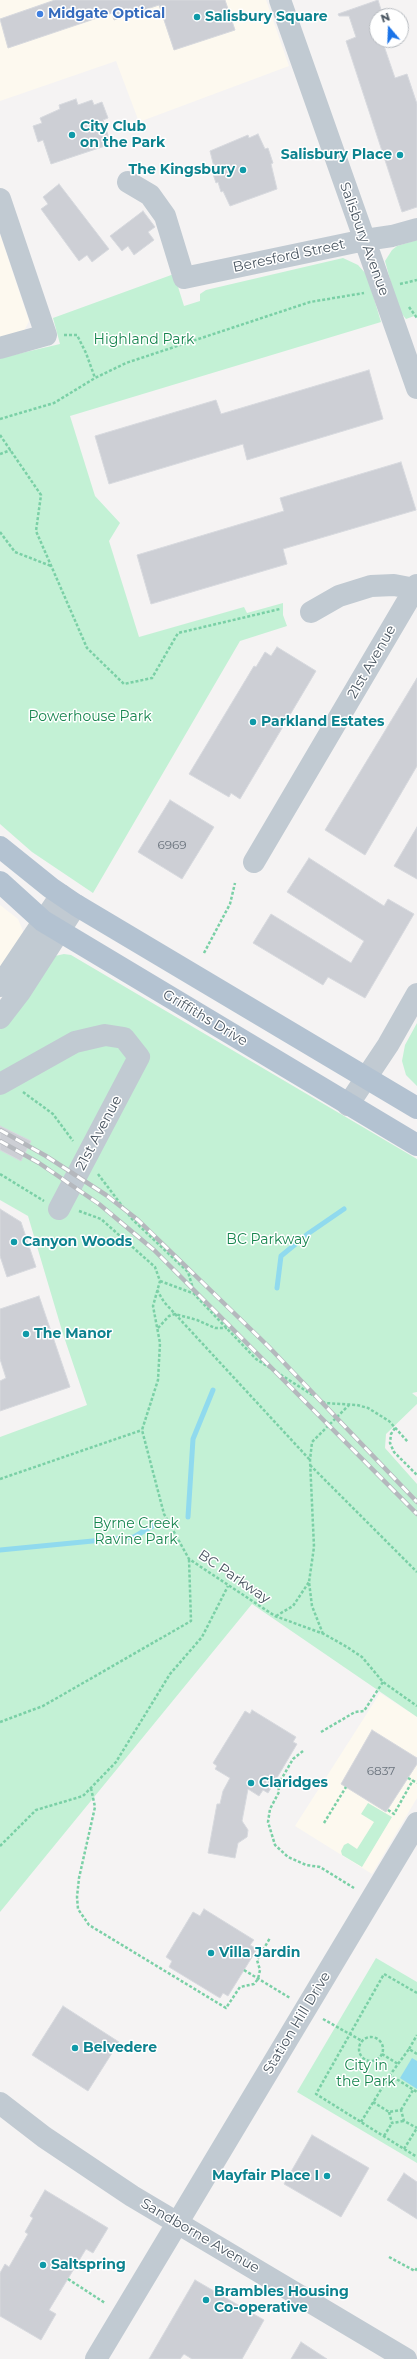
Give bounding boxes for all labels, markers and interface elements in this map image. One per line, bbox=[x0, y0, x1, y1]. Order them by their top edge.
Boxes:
place label: Midgate Optical bbox=[48, 6, 165, 22]
north arrow bbox=[369, 8, 409, 48]
marker: Midgate Optical bbox=[35, 9, 45, 19]
place label: Salisbury Square bbox=[205, 9, 328, 25]
text: N bbox=[379, 10, 392, 26]
marker: Salisbury Square bbox=[192, 12, 202, 22]
place label: City Club on the Park bbox=[80, 119, 165, 152]
marker: City Club on the Park bbox=[67, 130, 77, 140]
place label: Salisbury Place bbox=[281, 147, 392, 163]
marker: Salisbury Place bbox=[395, 150, 405, 160]
place label: The Kingsbury bbox=[129, 162, 235, 178]
marker: The Kingsbury bbox=[238, 165, 248, 175]
street label: Salisbury Avenue bbox=[336, 180, 392, 298]
street label: Beresford Street bbox=[231, 236, 347, 276]
park label: Highland Park bbox=[94, 332, 194, 348]
street label: 21st Avenue bbox=[344, 622, 400, 702]
park label: Powerhouse Park bbox=[28, 709, 152, 725]
place label: Parkland Estates bbox=[261, 714, 384, 730]
marker: Parkland Estates bbox=[248, 717, 258, 727]
house number: 6969 bbox=[157, 838, 187, 852]
street label: Griffiths Drive bbox=[160, 986, 250, 1050]
street label: 21st Avenue bbox=[72, 1093, 126, 1173]
park label: BC Parkway bbox=[226, 1232, 310, 1248]
place label: Canyon Woods bbox=[22, 1234, 132, 1250]
marker: Canyon Woods bbox=[9, 1237, 19, 1247]
place label: The Manor bbox=[34, 1326, 112, 1342]
marker: The Manor bbox=[21, 1329, 31, 1339]
park label: Byrne Creek Ravine Park bbox=[93, 1516, 179, 1548]
street label: BC Parkway bbox=[195, 1547, 273, 1607]
house number: 6837 bbox=[367, 1764, 395, 1778]
place label: Claridges bbox=[259, 1775, 328, 1791]
marker: Claridges bbox=[246, 1778, 256, 1788]
place label: Villa Jardin bbox=[219, 1945, 300, 1961]
marker: Villa Jardin bbox=[206, 1948, 216, 1958]
street label: Station Hill Drive bbox=[260, 1969, 334, 2077]
place label: Belvedere bbox=[83, 2040, 157, 2056]
marker: Belvedere bbox=[70, 2043, 80, 2053]
park label: City in the Park bbox=[336, 2058, 396, 2090]
place label: Mayfair Place I bbox=[212, 2168, 319, 2184]
marker: Mayfair Place I bbox=[322, 2171, 332, 2181]
street label: Sandborne Avenue bbox=[138, 2195, 262, 2277]
place label: Saltspring bbox=[51, 2257, 126, 2273]
marker: Saltspring bbox=[38, 2260, 48, 2270]
place label: Brambles Housing Co-operative bbox=[214, 2284, 349, 2316]
marker: Brambles Housing Co-operative bbox=[201, 2295, 211, 2305]

